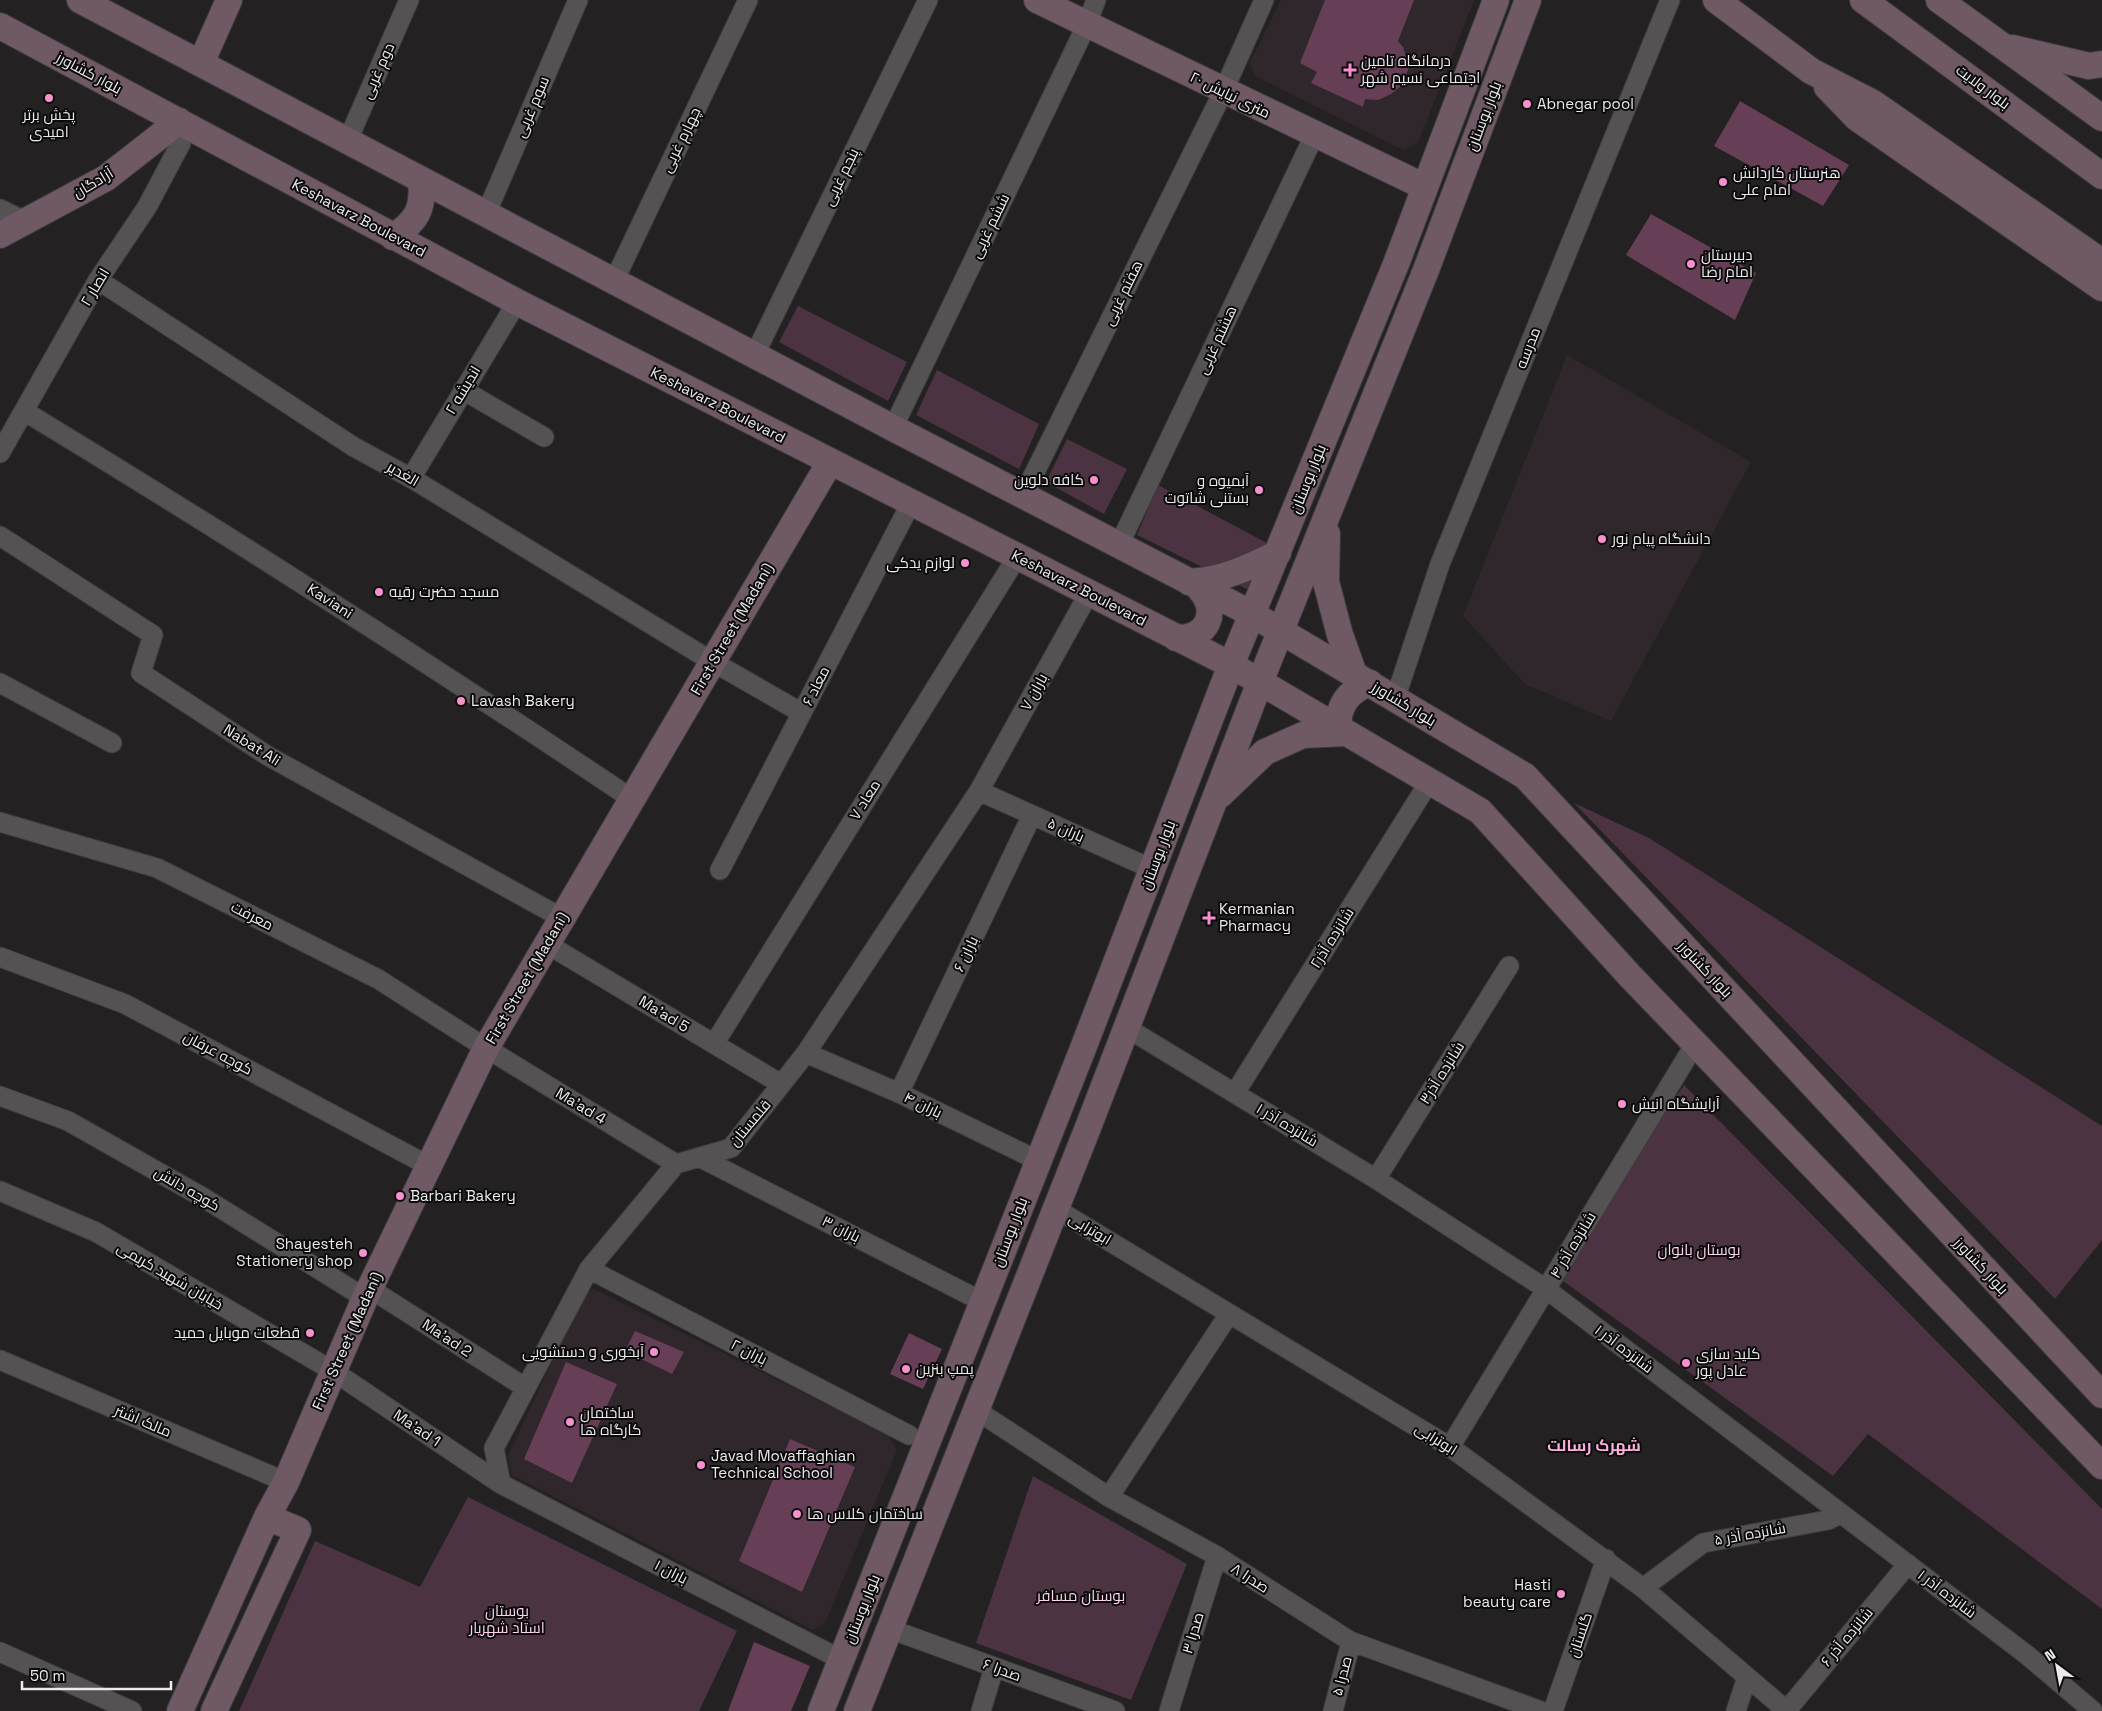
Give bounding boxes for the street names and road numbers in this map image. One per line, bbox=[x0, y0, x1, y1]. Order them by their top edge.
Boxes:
street label: دوم غربی bbox=[357, 40, 399, 102]
street label: بلوار کشاورز bbox=[52, 47, 125, 98]
street label: بلوار ولایت bbox=[1952, 60, 2014, 113]
street label: ۲۰ متری نیایش bbox=[1187, 67, 1273, 123]
street label: سوم غربی bbox=[510, 73, 554, 141]
street label: بلوار بوستان bbox=[1462, 78, 1506, 154]
street label: چهارم غربی bbox=[657, 104, 705, 176]
street label: پنجم غربی bbox=[818, 145, 864, 209]
street label: آزادگان bbox=[69, 163, 117, 203]
street label: Keshavarz Boulevard bbox=[289, 174, 429, 261]
street label: ششم غربی bbox=[966, 190, 1014, 262]
street label: هفتم غربی bbox=[1099, 257, 1147, 329]
street label: انصار ۲ bbox=[76, 264, 113, 309]
street label: هشتم غربی bbox=[1192, 302, 1242, 378]
street label: مدرسه bbox=[1511, 324, 1544, 371]
street label: اندیشه ۲ bbox=[441, 362, 484, 418]
street label: Keshavarz Boulevard bbox=[648, 362, 789, 447]
street label: بلوار بوستان bbox=[1285, 441, 1331, 517]
street label: الغدیر bbox=[383, 456, 423, 490]
street label: Keshavarz Boulevard bbox=[1009, 545, 1150, 630]
street label: First Street (Madani) bbox=[686, 559, 778, 699]
street label: Kaviani bbox=[304, 579, 357, 622]
street label: معاد ۶ bbox=[798, 663, 834, 709]
street label: باران ۷ bbox=[1016, 670, 1052, 714]
street label: بلوار کشاورز bbox=[1368, 676, 1440, 730]
street label: Nabat Ali bbox=[220, 720, 284, 770]
street label: معاد ۷ bbox=[845, 776, 884, 823]
street label: باران ۵ bbox=[1044, 813, 1088, 847]
street label: بلوار بوستان bbox=[1136, 817, 1180, 893]
street label: معرفت bbox=[228, 897, 277, 934]
street label: شانزده آذر۲ bbox=[1305, 904, 1358, 972]
street label: First Street (Madani) bbox=[481, 908, 573, 1048]
street label: باران ۶ bbox=[949, 933, 983, 975]
street label: بلوار کشاورز bbox=[1673, 935, 1737, 1001]
street label: Ma'ad 5 bbox=[636, 991, 693, 1036]
street label: کوچه عرفان bbox=[180, 1026, 256, 1080]
street label: شانزده آذر۳ bbox=[1415, 1038, 1468, 1108]
street label: Ma'ad 4 bbox=[552, 1083, 610, 1128]
street label: باران ۴ bbox=[901, 1087, 945, 1123]
street label: قلمستان bbox=[724, 1095, 776, 1151]
street label: شانزده آذر ۱ bbox=[1253, 1099, 1322, 1150]
street label: کوچه دانش bbox=[150, 1162, 224, 1216]
street label: بلوار بوستان bbox=[988, 1194, 1032, 1270]
street label: ابوترابی bbox=[1065, 1208, 1115, 1250]
street label: شانزده آذر ۴ bbox=[1545, 1208, 1600, 1281]
street label: باران ۳ bbox=[818, 1211, 864, 1247]
street label: بلوار کشاورز bbox=[1949, 1232, 2013, 1298]
street label: خیابان شهید کریمی bbox=[113, 1238, 227, 1314]
street label: First Street (Madani) bbox=[307, 1269, 387, 1413]
street label: Ma'ad 2 bbox=[419, 1314, 476, 1361]
street label: شانزده آذر ۱ bbox=[1591, 1320, 1658, 1377]
street label: باران ۲ bbox=[727, 1334, 771, 1370]
street label: مالک اشتر bbox=[111, 1400, 174, 1441]
street label: Ma'ad 1 bbox=[390, 1405, 444, 1450]
street label: ابوترابی bbox=[1411, 1418, 1461, 1460]
street label: شانزده آذر ۵ bbox=[1713, 1518, 1787, 1549]
street label: باران ۱ bbox=[651, 1555, 691, 1589]
street label: صدرا ۸ bbox=[1228, 1558, 1273, 1597]
street label: شانزده آذر ۱ bbox=[1914, 1565, 1981, 1622]
street label: بلوار بوستان bbox=[839, 1571, 885, 1647]
street label: شانزده آذر ۶ bbox=[1816, 1603, 1877, 1670]
street label: صدرا ۳ bbox=[1177, 1610, 1208, 1656]
street label: گلستان bbox=[1563, 1610, 1597, 1660]
street label: صدرا ۶ bbox=[980, 1654, 1024, 1685]
street label: صدرا ۵ bbox=[1327, 1654, 1356, 1698]

